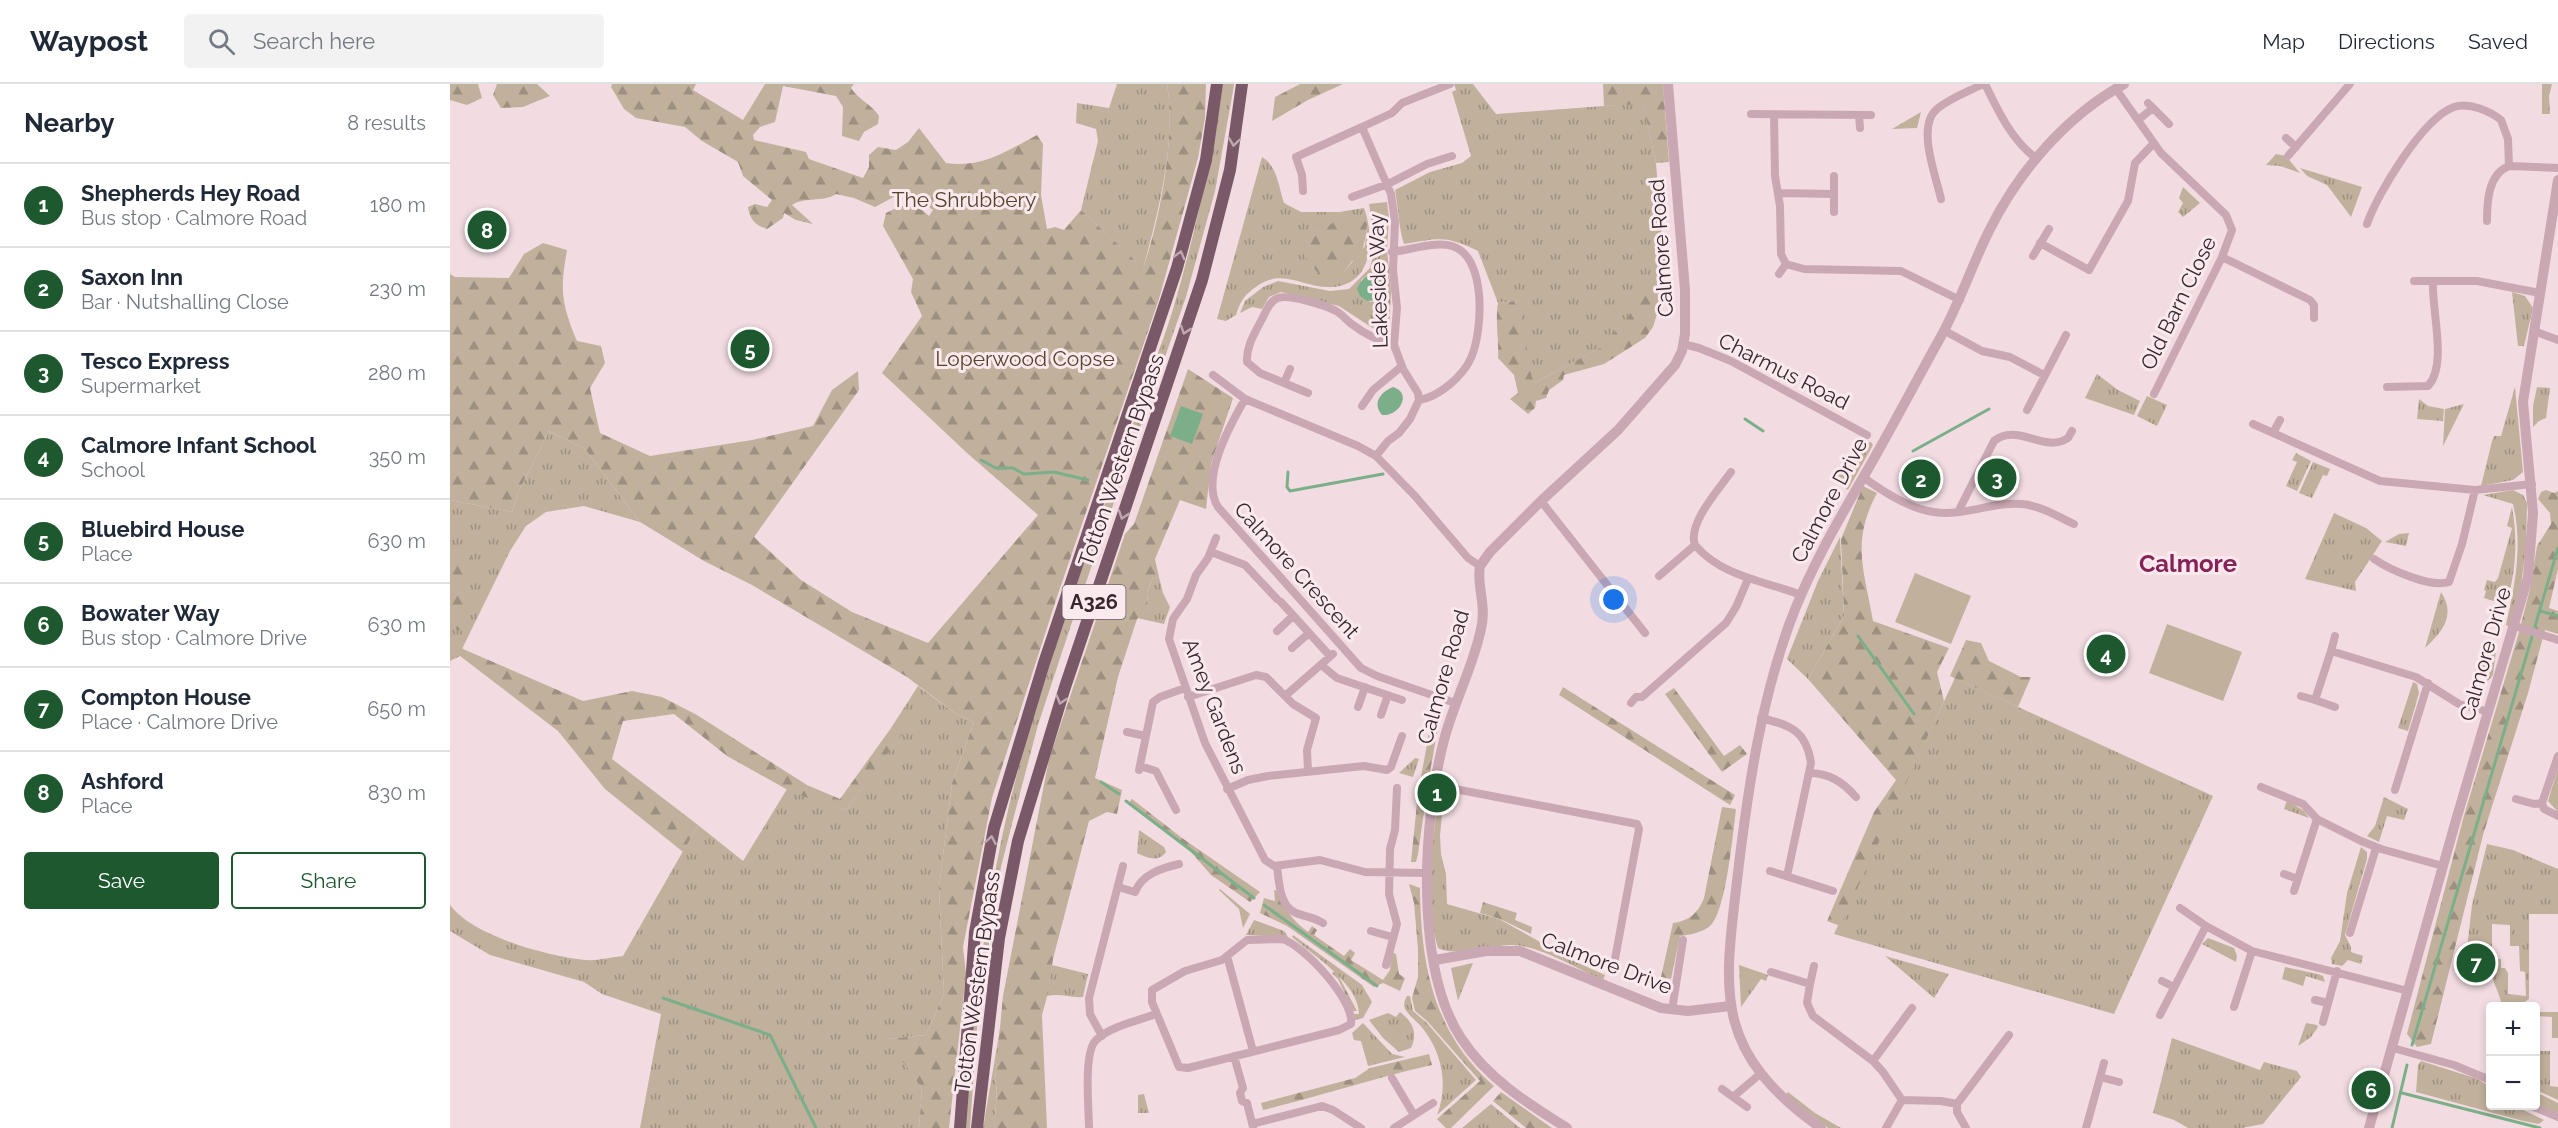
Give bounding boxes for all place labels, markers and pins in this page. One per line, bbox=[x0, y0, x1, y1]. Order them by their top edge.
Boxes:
pin: 8 bbox=[468, 208, 507, 252]
pin: 5 bbox=[730, 326, 770, 372]
pin: 2 bbox=[1902, 456, 1940, 502]
pin: 3 bbox=[1978, 456, 2016, 500]
pin: 4 bbox=[2086, 632, 2126, 676]
pin: 1 bbox=[1418, 770, 1456, 816]
pin: 7 bbox=[2456, 940, 2496, 986]
pin: 6 bbox=[2352, 1068, 2390, 1112]

